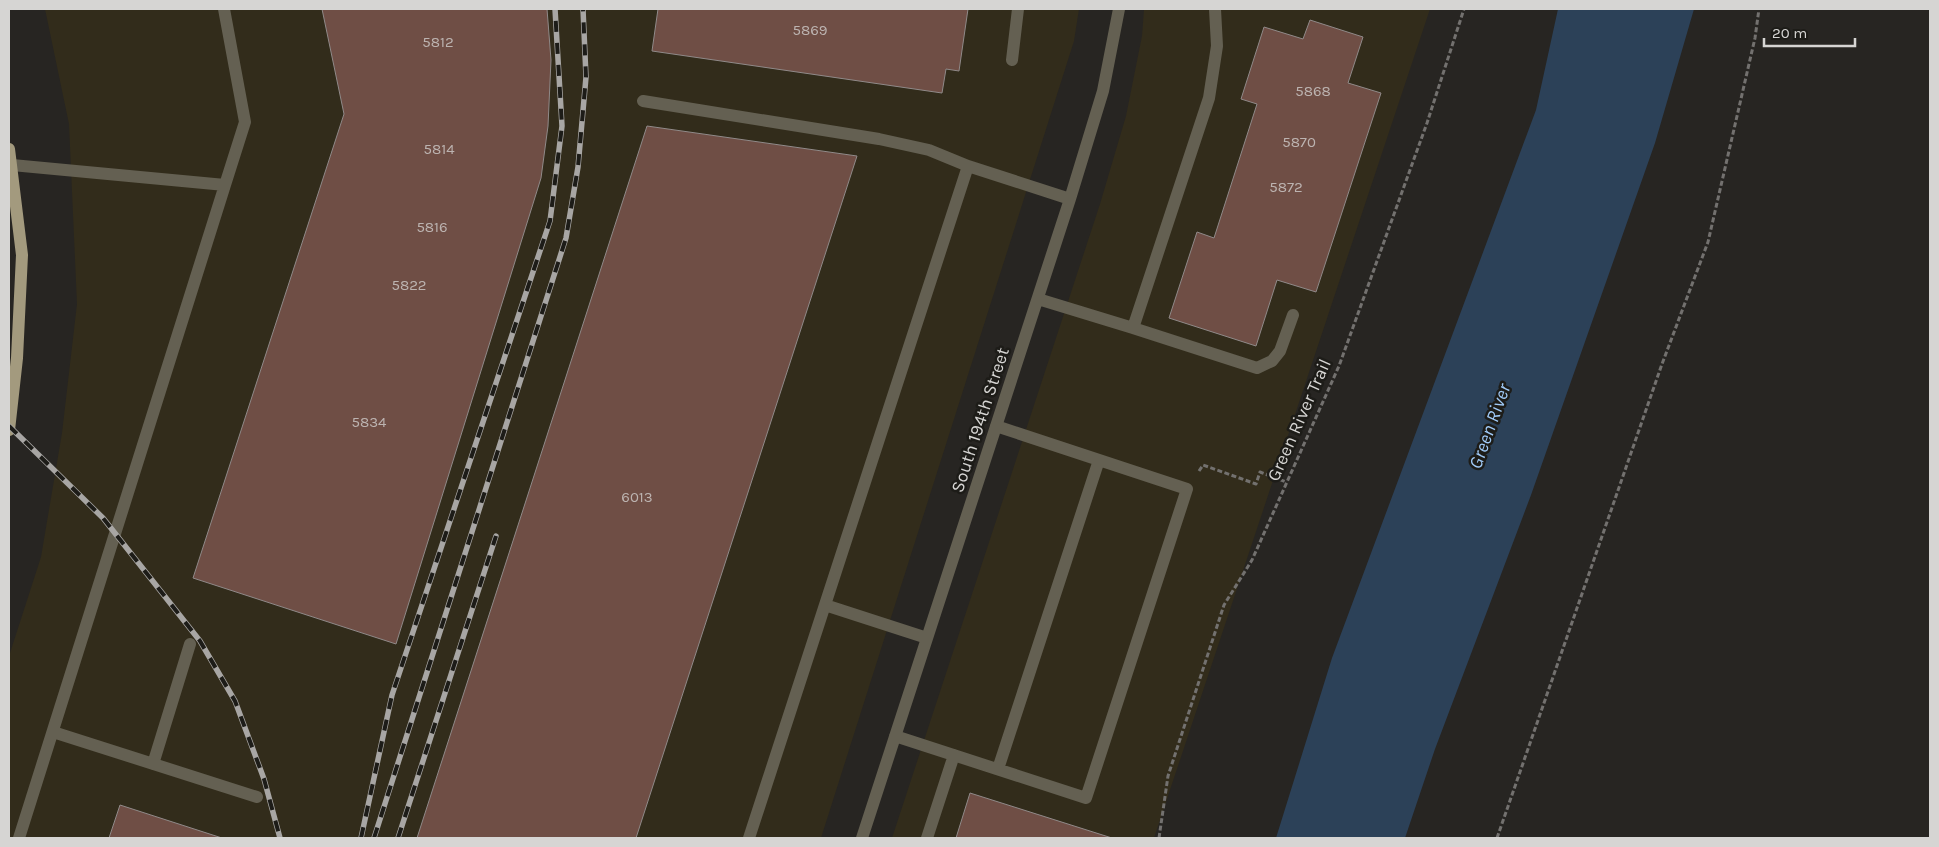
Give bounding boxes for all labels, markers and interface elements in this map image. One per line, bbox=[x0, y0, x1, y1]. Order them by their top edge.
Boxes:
scale bar bbox=[1764, 15, 1855, 47]
house number: 5869 bbox=[793, 21, 827, 39]
text: 20 m bbox=[1772, 24, 1807, 42]
house number: 5812 bbox=[422, 33, 454, 51]
house number: 5868 bbox=[1295, 82, 1331, 100]
house number: 5870 bbox=[1282, 133, 1316, 151]
house number: 5814 bbox=[423, 140, 455, 158]
house number: 5872 bbox=[1269, 178, 1303, 196]
house number: 5816 bbox=[416, 218, 448, 236]
house number: 5822 bbox=[391, 276, 427, 294]
street label: South 194th Street bbox=[946, 344, 1014, 495]
street label: Green River Trail bbox=[1262, 355, 1336, 485]
water label: Green River bbox=[1464, 379, 1516, 472]
house number: 5834 bbox=[352, 413, 387, 431]
house number: 6013 bbox=[621, 488, 653, 506]

